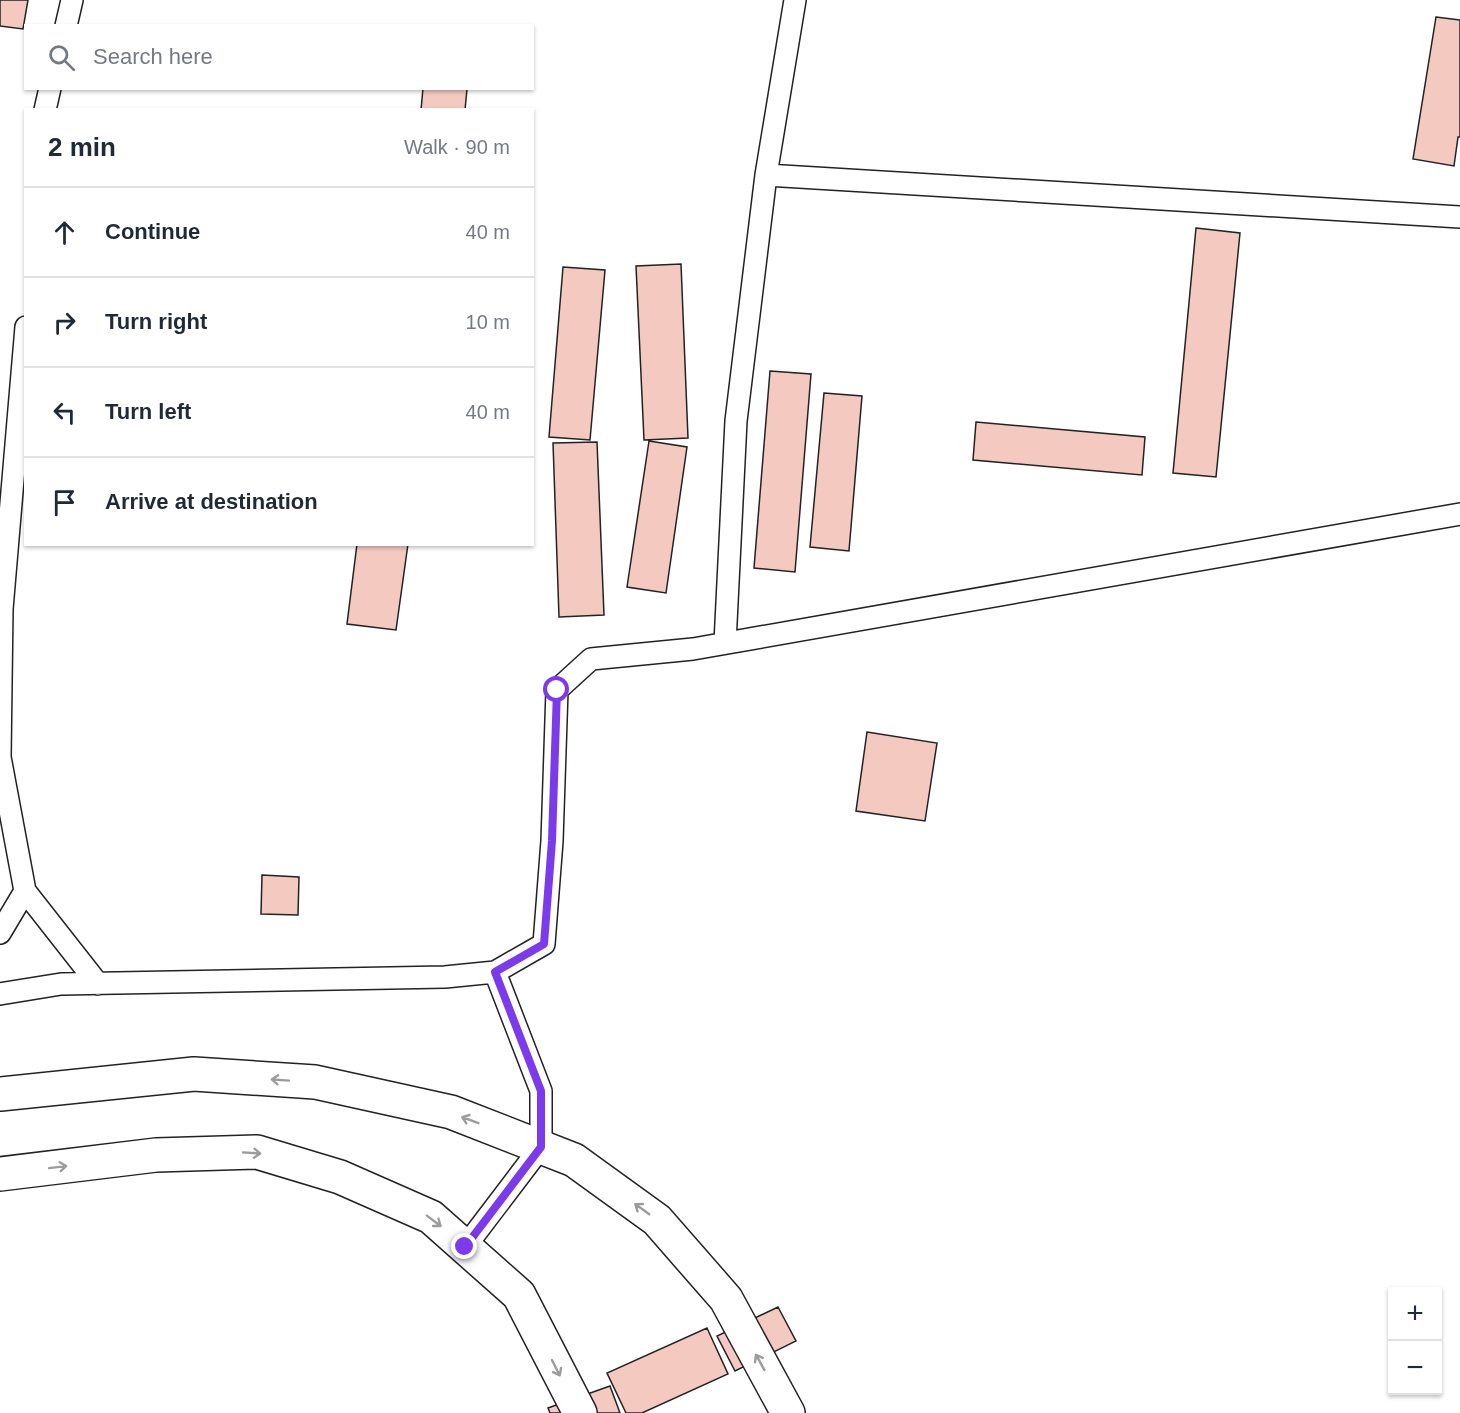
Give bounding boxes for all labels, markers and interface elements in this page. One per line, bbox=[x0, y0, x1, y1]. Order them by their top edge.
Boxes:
search box bbox=[24, 24, 534, 90]
icon: search bbox=[45, 41, 78, 74]
text: Search here bbox=[93, 44, 213, 69]
text: 2 min bbox=[48, 132, 116, 162]
text: Walk · 90 m bbox=[404, 136, 510, 158]
icon: ahead bbox=[48, 216, 81, 249]
text: Continue bbox=[105, 219, 200, 244]
text: 40 m bbox=[466, 221, 510, 243]
icon: right bbox=[48, 306, 81, 339]
text: Turn right bbox=[105, 309, 207, 334]
text: 10 m bbox=[466, 311, 510, 333]
icon: left bbox=[48, 396, 81, 429]
text: Turn left bbox=[105, 399, 191, 424]
text: 40 m bbox=[466, 401, 510, 423]
icon: arrive bbox=[48, 486, 81, 519]
text: Arrive at destination bbox=[105, 489, 318, 514]
route start bbox=[543, 676, 569, 702]
one-way arrow bbox=[270, 1074, 290, 1085]
one-way arrow bbox=[461, 1114, 480, 1125]
one-way arrow bbox=[242, 1148, 262, 1159]
one-way arrow bbox=[48, 1161, 67, 1172]
one-way arrow bbox=[634, 1203, 650, 1215]
one-way arrow bbox=[425, 1214, 441, 1227]
route end bbox=[451, 1233, 477, 1259]
map controls bbox=[1388, 1287, 1442, 1395]
button: + bbox=[1388, 1287, 1442, 1341]
button: − bbox=[1388, 1341, 1442, 1395]
one-way arrow bbox=[754, 1353, 765, 1371]
one-way arrow bbox=[550, 1359, 562, 1376]

